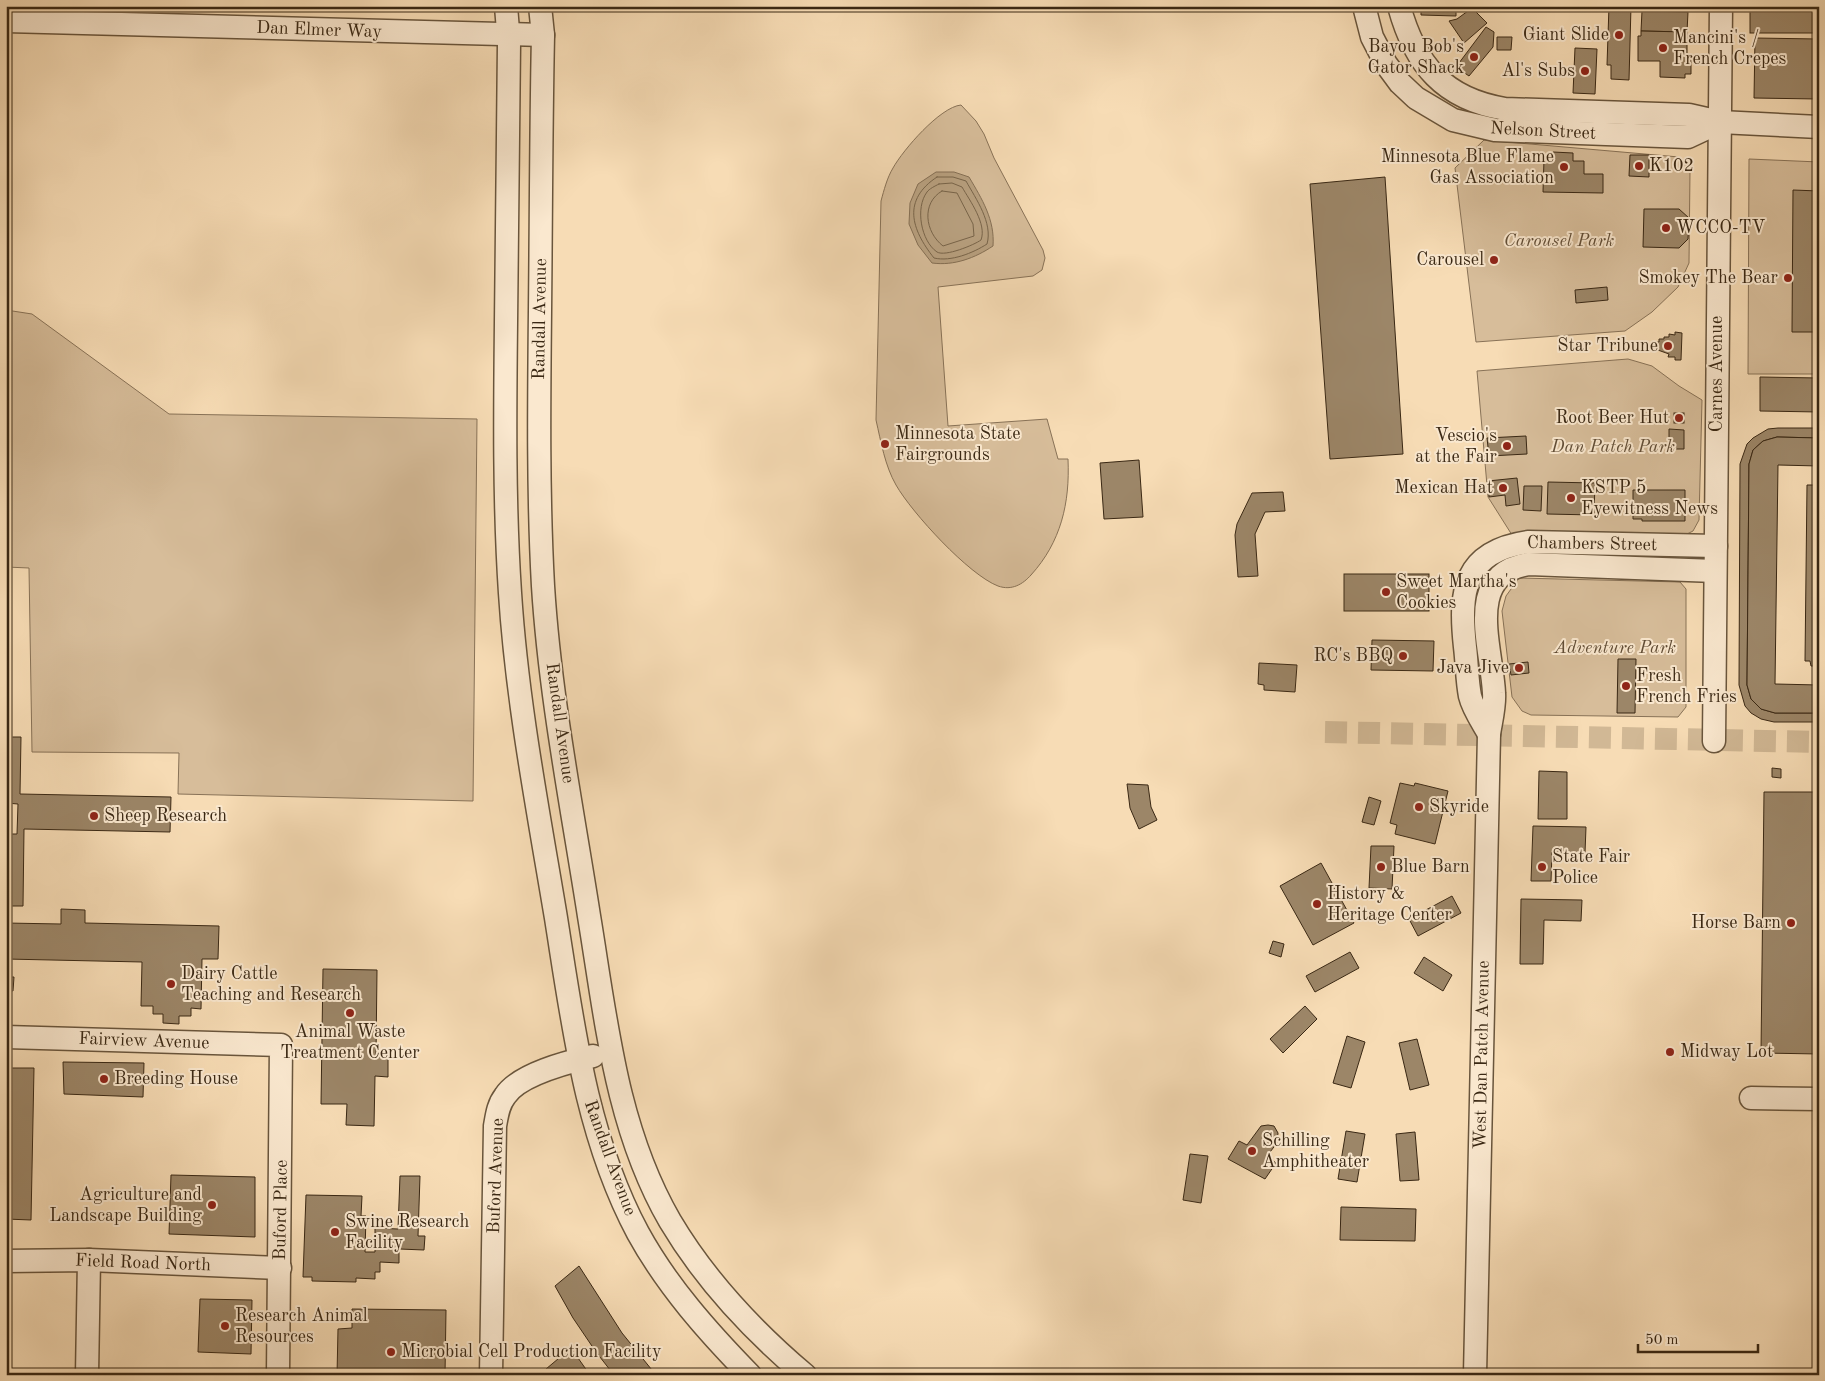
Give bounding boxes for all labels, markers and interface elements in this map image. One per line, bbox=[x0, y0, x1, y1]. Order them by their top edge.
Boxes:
street label: Dan Elmer Way bbox=[256, 19, 383, 41]
place label: Giant Slide bbox=[1523, 26, 1609, 44]
marker: Giant Slide bbox=[1613, 29, 1625, 41]
place label: Mancini's / French Crepes bbox=[1673, 29, 1787, 68]
place label: Bayou Bob's Gator Shack bbox=[1367, 38, 1464, 77]
marker: Mancini's / French Crepes bbox=[1657, 42, 1669, 54]
marker: Bayou Bob's Gator Shack bbox=[1468, 51, 1480, 63]
place label: Al's Subs bbox=[1501, 62, 1575, 80]
marker: Al's Subs bbox=[1579, 65, 1591, 77]
street label: Nelson Street bbox=[1490, 119, 1596, 143]
place label: Minnesota Blue Flame Gas Association bbox=[1381, 148, 1554, 187]
place label: K102 bbox=[1649, 157, 1694, 175]
marker: K102 bbox=[1633, 160, 1645, 172]
marker: Minnesota Blue Flame Gas Association bbox=[1558, 161, 1570, 173]
place label: WCCO-TV bbox=[1676, 219, 1765, 237]
marker: WCCO-TV bbox=[1660, 222, 1672, 234]
park label: Carousel Park bbox=[1504, 232, 1614, 250]
place label: Carousel bbox=[1416, 251, 1484, 269]
marker: Carousel bbox=[1488, 254, 1500, 266]
street label: Randall Avenue bbox=[530, 258, 550, 380]
place label: Smokey The Bear bbox=[1638, 269, 1779, 287]
marker: Smokey The Bear bbox=[1782, 272, 1794, 284]
street label: Carnes Avenue bbox=[1708, 316, 1726, 432]
place label: Star Tribune bbox=[1557, 337, 1658, 355]
marker: Star Tribune bbox=[1662, 340, 1674, 352]
place label: Root Beer Hut bbox=[1555, 409, 1669, 427]
marker: Root Beer Hut bbox=[1673, 412, 1685, 424]
place label: Minnesota State Fairgrounds bbox=[895, 425, 1021, 464]
place label: Vescio's at the Fair bbox=[1415, 427, 1498, 466]
marker: Minnesota State Fairgrounds bbox=[879, 438, 891, 450]
park label: Dan Patch Park bbox=[1550, 438, 1675, 456]
marker: Vescio's at the Fair bbox=[1501, 440, 1513, 452]
place label: Mexican Hat bbox=[1395, 479, 1493, 497]
place label: KSTP 5 Eyewitness News bbox=[1581, 479, 1718, 518]
marker: Mexican Hat bbox=[1497, 482, 1509, 494]
marker: KSTP 5 Eyewitness News bbox=[1565, 492, 1577, 504]
street label: Chambers Street bbox=[1527, 534, 1657, 554]
place label: Sweet Martha's Cookies bbox=[1396, 573, 1517, 612]
marker: Sweet Martha's Cookies bbox=[1380, 586, 1392, 598]
park label: Adventure Park bbox=[1553, 639, 1676, 657]
place label: RC's BBQ bbox=[1313, 647, 1393, 665]
marker: RC's BBQ bbox=[1397, 650, 1409, 662]
place label: Java Jive bbox=[1437, 659, 1509, 677]
street label: Randall Avenue bbox=[543, 661, 577, 785]
marker: Java Jive bbox=[1513, 662, 1525, 674]
place label: Fresh French Fries bbox=[1636, 667, 1737, 706]
marker: Fresh French Fries bbox=[1620, 680, 1632, 692]
place label: Skyride bbox=[1429, 798, 1489, 816]
marker: Skyride bbox=[1413, 801, 1425, 813]
place label: Sheep Research bbox=[104, 807, 227, 825]
marker: Sheep Research bbox=[88, 810, 100, 822]
place label: State Fair Police bbox=[1552, 848, 1631, 887]
place label: Blue Barn bbox=[1391, 858, 1470, 876]
marker: Blue Barn bbox=[1375, 861, 1387, 873]
marker: State Fair Police bbox=[1536, 861, 1548, 873]
place label: History & Heritage Center bbox=[1327, 885, 1453, 924]
marker: History & Heritage Center bbox=[1311, 898, 1323, 910]
place label: Horse Barn bbox=[1691, 914, 1781, 932]
marker: Horse Barn bbox=[1785, 917, 1797, 929]
street label: West Dan Patch Avenue bbox=[1471, 960, 1493, 1150]
place label: Dairy Cattle Teaching and Research bbox=[181, 965, 361, 1004]
marker: Dairy Cattle Teaching and Research bbox=[165, 978, 177, 990]
marker: Animal Waste Treatment Center bbox=[344, 1007, 356, 1019]
place label: Animal Waste Treatment Center bbox=[280, 1023, 420, 1062]
street label: Fairview Avenue bbox=[78, 1030, 210, 1052]
place label: Midway Lot bbox=[1680, 1043, 1773, 1061]
marker: Midway Lot bbox=[1664, 1046, 1676, 1058]
place label: Breeding House bbox=[114, 1070, 238, 1088]
marker: Breeding House bbox=[98, 1073, 110, 1085]
street label: Randall Avenue bbox=[581, 1098, 639, 1218]
street label: Buford Avenue bbox=[485, 1118, 507, 1234]
place label: Schilling Amphitheater bbox=[1262, 1132, 1370, 1171]
marker: Schilling Amphitheater bbox=[1246, 1145, 1258, 1157]
street label: Buford Place bbox=[271, 1159, 291, 1261]
place label: Agriculture and Landscape Building bbox=[49, 1186, 202, 1225]
marker: Agriculture and Landscape Building bbox=[206, 1199, 218, 1211]
place label: Swine Research Facility bbox=[345, 1213, 469, 1252]
marker: Swine Research Facility bbox=[329, 1226, 341, 1238]
street label: Field Road North bbox=[75, 1252, 211, 1274]
place label: Research Animal Resources bbox=[235, 1307, 368, 1346]
marker: Research Animal Resources bbox=[219, 1320, 231, 1332]
scale bar bbox=[1638, 1321, 1758, 1353]
text: 50 m bbox=[1645, 1333, 1679, 1348]
place label: Microbial Cell Production Facility bbox=[401, 1343, 662, 1361]
marker: Microbial Cell Production Facility bbox=[385, 1346, 397, 1358]

